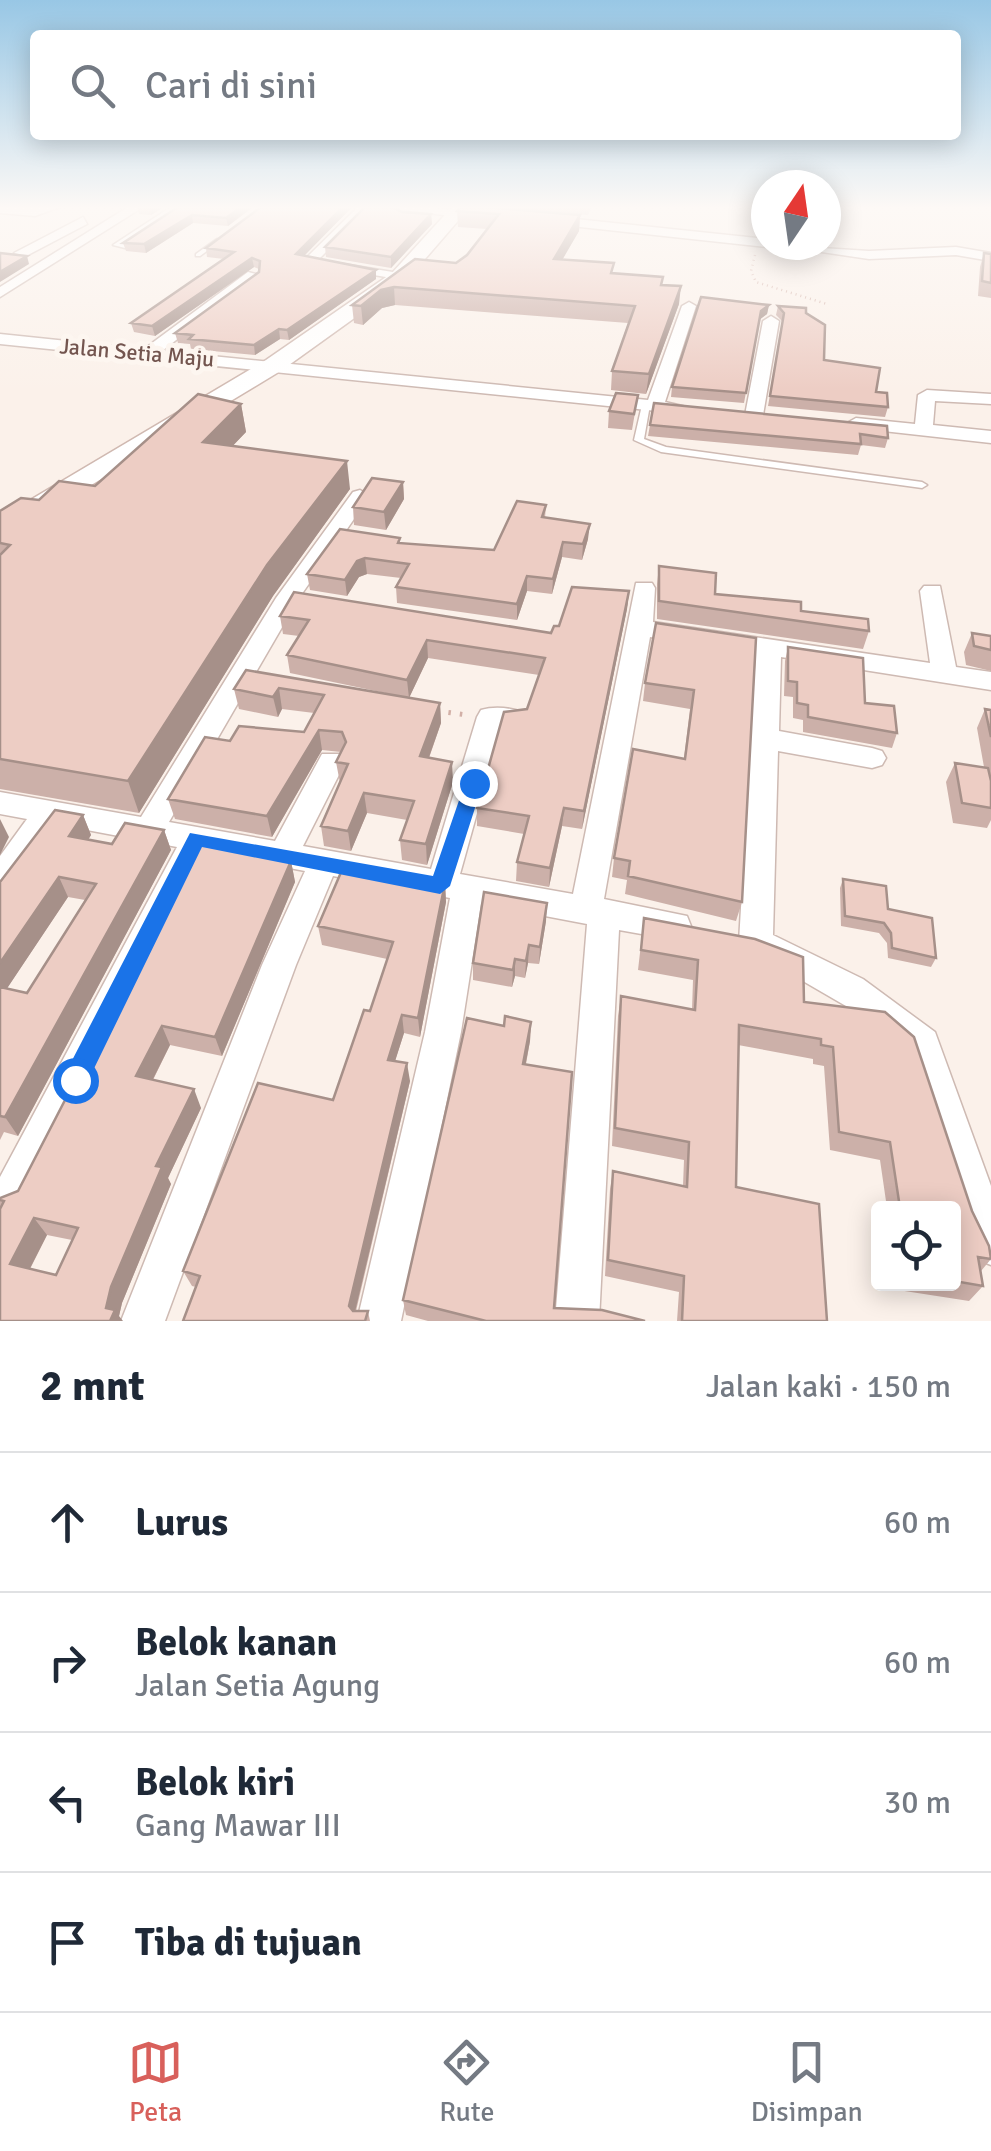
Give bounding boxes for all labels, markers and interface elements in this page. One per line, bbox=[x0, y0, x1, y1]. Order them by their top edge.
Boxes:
search box bbox=[30, 30, 961, 140]
icon: search bbox=[65, 58, 120, 113]
text: Cari di sini bbox=[145, 62, 317, 109]
north arrow bbox=[751, 170, 841, 260]
street label: Jalan Setia Maju bbox=[59, 332, 215, 373]
route end bbox=[452, 761, 498, 807]
route start bbox=[53, 1058, 99, 1104]
map controls bbox=[871, 1201, 961, 1291]
button: locate bbox=[871, 1201, 961, 1291]
text: 2 mnt bbox=[40, 1361, 145, 1412]
text: Jalan kaki · 150 m bbox=[706, 1367, 951, 1406]
icon: ahead bbox=[40, 1495, 95, 1550]
text: Lurus bbox=[135, 1499, 228, 1546]
text: 60 m bbox=[884, 1503, 951, 1542]
text: Belok kanan bbox=[135, 1619, 337, 1666]
icon: right bbox=[40, 1635, 95, 1690]
text: 60 m bbox=[884, 1643, 951, 1682]
text: Jalan Setia Agung bbox=[135, 1666, 380, 1705]
text: Belok kiri bbox=[135, 1759, 295, 1806]
icon: left bbox=[40, 1775, 95, 1830]
text: 30 m bbox=[884, 1783, 951, 1822]
text: Gang Mawar III bbox=[135, 1806, 341, 1845]
icon: arrive bbox=[40, 1915, 95, 1970]
text: Tiba di tujuan bbox=[135, 1919, 362, 1966]
tab: Peta bbox=[128, 2035, 183, 2129]
tab: Rute bbox=[439, 2035, 494, 2129]
tab: Disimpan bbox=[751, 2035, 863, 2129]

